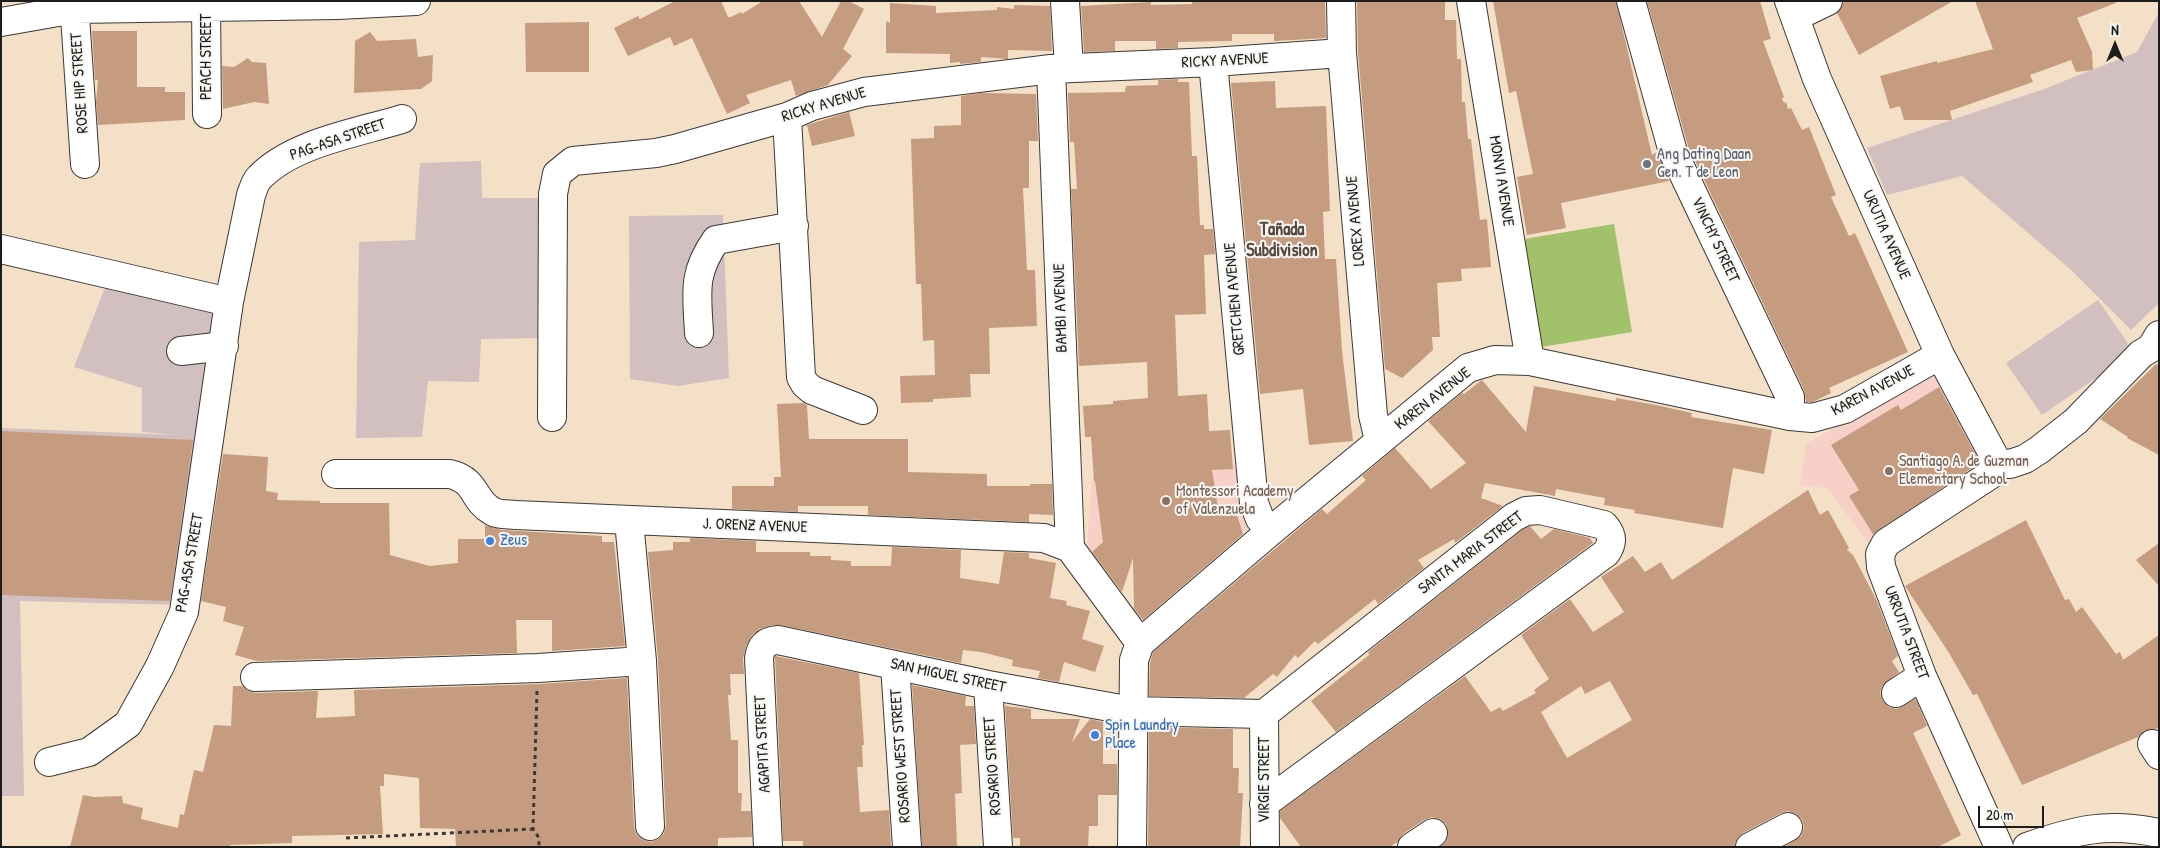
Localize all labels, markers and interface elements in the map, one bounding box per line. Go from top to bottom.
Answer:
street label: PEACH STREET [197,14,217,100]
north arrow [2090,20,2140,70]
text: N [2111,20,2119,39]
street label: ROSE HIP STREET [67,32,93,134]
street label: RICKY AVENUE [1181,49,1269,73]
street label: RICKY AVENUE [780,83,868,127]
street label: PAG-ASA STREET [288,115,388,165]
street label: MONVI AVENUE [1484,134,1518,228]
place label: Ang Dating Daan Gen. T de Leon [1657,145,1751,183]
marker: Ang Dating Daan Gen. T de Leon [1641,158,1653,170]
street label: LOREX AVENUE [1342,175,1370,267]
street label: URUTIA AVENUE [1858,187,1914,283]
street label: VINCHY STREET [1687,194,1743,286]
district label: Tañada Subdivision [1246,219,1318,262]
street label: GRETCHEN AVENUE [1221,242,1249,356]
street label: BAMBI AVENUE [1050,263,1072,353]
street label: KAREN AVENUE [1828,361,1918,421]
street label: KAREN AVENUE [1391,363,1475,435]
place label: Santiago A. de Guzman Elementary School [1899,452,2029,490]
marker: Santiago A. de Guzman Elementary School [1883,465,1895,477]
place label: Montessori Academy of Valenzuela [1176,482,1294,520]
marker: Montessori Academy of Valenzuela [1160,495,1172,507]
street label: SANTA MARIA STREET [1415,507,1527,599]
street label: PAG-ASA STREET [172,512,208,614]
street label: J. ORENZ AVENUE [702,515,808,537]
place label: Zeus [500,531,527,551]
marker: Zeus [484,535,496,547]
street label: URRUTIA STREET [1879,584,1933,682]
street label: SAN MIGUEL STREET [889,654,1007,698]
street label: ROSARIO WEST STREET [887,688,915,824]
street label: AGAPITA STREET [751,695,775,793]
street label: ROSARIO STREET [980,716,1006,816]
place label: Spin Laundry Place [1105,716,1179,754]
marker: Spin Laundry Place [1089,729,1101,741]
street label: VIRGIE STREET [1255,737,1275,823]
scale bar [1980,796,2046,828]
text: 20 m [1986,804,2013,825]

